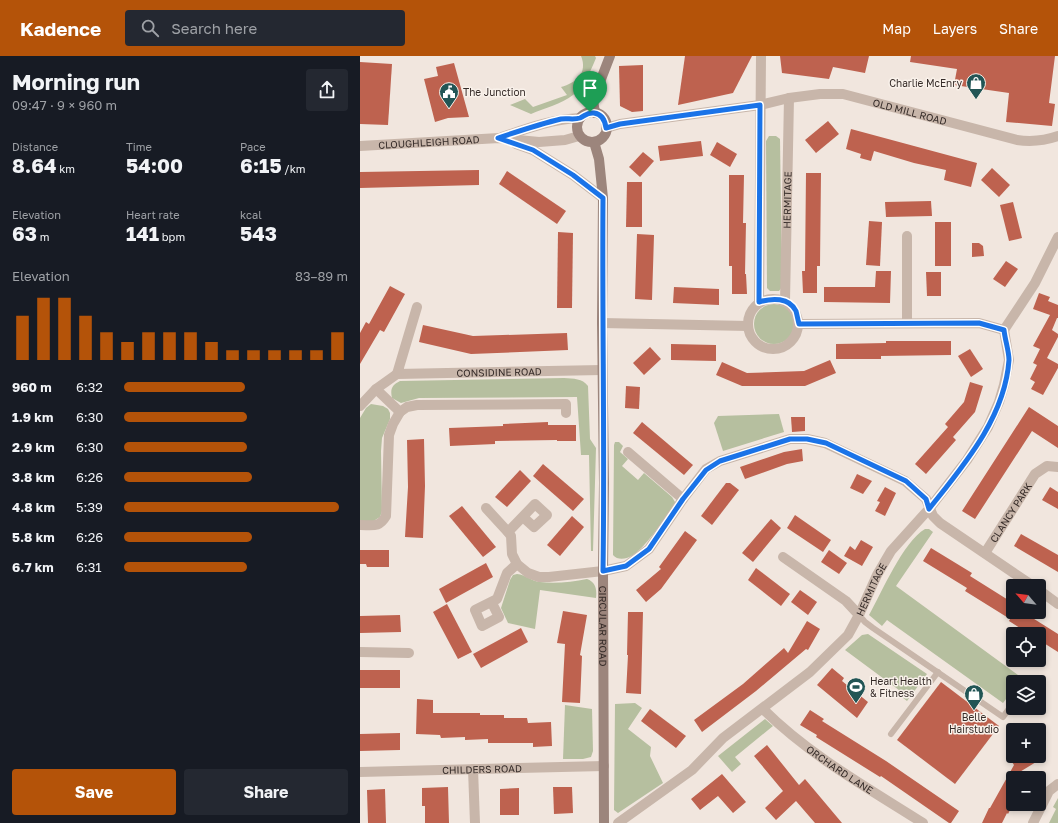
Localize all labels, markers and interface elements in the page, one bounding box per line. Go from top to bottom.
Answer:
search box [125,10,405,46]
text: Kadence [20,17,101,40]
icon: search [139,17,161,39]
text: Search here [171,19,257,37]
text: Map [882,20,911,37]
text: Layers [933,20,977,37]
text: Share [999,20,1038,37]
text: Morning run [12,68,140,95]
button: share [306,69,348,111]
pin [573,71,607,112]
shop icon: Charlie McEnry [965,72,987,100]
icon: arrive [579,77,601,99]
place label: Charlie McEnry [889,77,962,89]
public building icon: The Junction [438,81,460,109]
place label: The Junction [463,86,526,98]
street label: OLD MILL ROAD [872,96,948,127]
text: 09:47 · 9 × 960 m [12,97,117,113]
street label: CLOUGHLEIGH ROAD [378,133,480,151]
text: Distance [12,140,58,153]
text: Time [126,140,152,153]
text: Pace [240,140,266,153]
text: 8.64 [12,153,56,177]
text: 54:00 [126,153,183,177]
text: 6:15 [240,153,282,177]
text: km [56,162,75,175]
text: /km [282,162,306,175]
street label: HERMITAGE [780,171,794,229]
text: Elevation [12,208,61,221]
text: Heart rate [126,208,180,221]
text: kcal [240,208,262,221]
text: 63 [12,221,37,245]
text: 141 [126,221,159,245]
text: 543 [240,221,277,245]
text: m [37,230,49,243]
text: bpm [159,230,185,243]
text: Elevation [12,268,70,284]
text: 83–89 m [295,268,348,284]
street label: CONSIDINE ROAD [456,365,542,379]
text: 960 m [12,379,52,395]
text: 6:32 [76,379,103,395]
text: 1.9 km [12,409,53,425]
text: 6:30 [76,409,103,425]
text: 2.9 km [12,439,55,455]
text: 6:30 [76,439,103,455]
text: 3.8 km [12,469,55,485]
text: 6:26 [76,469,103,485]
street label: CLANCY PARK [987,480,1034,545]
text: 4.8 km [12,499,55,515]
text: 5:39 [76,499,103,515]
text: 5.8 km [12,529,55,545]
text: 6:26 [76,529,103,545]
text: 6.7 km [12,559,54,575]
text: 6:31 [76,559,102,575]
street label: HERMITAGE [853,561,889,618]
north arrow [1006,579,1046,619]
map controls [1006,579,1046,811]
street label: CIRCULAR ROAD [597,586,609,666]
button: locate [1006,627,1046,667]
place label: Heart Health & Fitness [870,675,932,699]
button: layers [1006,675,1046,715]
sports icon: Heart Health & Fitness [845,676,867,704]
shop icon: Belle Hairstudio [963,683,985,711]
place label: Belle Hairstudio [949,711,999,735]
button: + [1006,723,1046,763]
street label: ORCHARD LANE [804,743,875,796]
street label: CHILDERS ROAD [442,762,522,776]
button: Save [12,769,176,815]
button: Share [184,769,348,815]
button: − [1006,771,1046,811]

